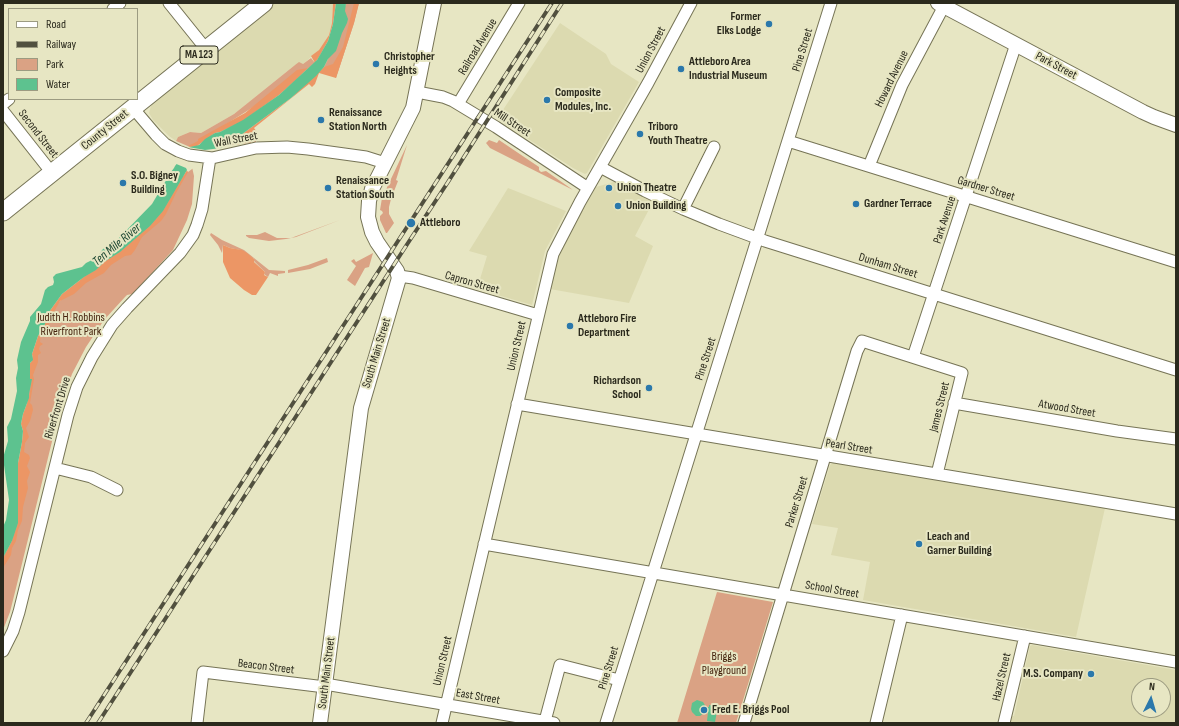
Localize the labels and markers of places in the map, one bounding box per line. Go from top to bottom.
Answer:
place label: Former Elks Lodge [717,10,761,38]
marker: Former Elks Lodge [764,19,774,29]
place label: Christopher Heights [384,50,435,78]
place label: Attleboro Area Industrial Museum [689,55,767,83]
marker: Christopher Heights [371,59,381,69]
marker: Attleboro Area Industrial Museum [676,64,686,74]
place label: Composite Modules, Inc. [555,86,611,114]
marker: Composite Modules, Inc. [542,95,552,105]
place label: Renaissance Station North [329,106,387,134]
marker: Renaissance Station North [316,115,326,125]
place label: Triboro Youth Theatre [648,120,708,148]
marker: Triboro Youth Theatre [635,129,645,139]
place label: S.O. Bigney Building [131,169,178,197]
place label: Renaissance Station South [336,174,394,202]
marker: S.O. Bigney Building [118,178,128,188]
place label: Union Theatre [617,181,677,195]
marker: Renaissance Station South [323,183,333,193]
marker: Union Theatre [604,183,614,193]
place label: Gardner Terrace [864,197,932,211]
place label: Union Building [626,199,686,213]
marker: Gardner Terrace [851,199,861,209]
marker: Union Building [613,201,623,211]
place label: Attleboro [420,216,460,230]
marker: Attleboro [405,217,417,229]
place label: Attleboro Fire Department [578,312,636,340]
marker: Attleboro Fire Department [565,321,575,331]
place label: Richardson School [593,374,641,402]
marker: Richardson School [644,383,654,393]
place label: Leach and Garner Building [927,530,992,558]
marker: Leach and Garner Building [914,539,924,549]
place label: M.S. Company [1023,667,1083,681]
marker: M.S. Company [1086,669,1096,679]
place label: Fred E. Briggs Pool [712,703,789,717]
marker: Fred E. Briggs Pool [699,705,709,715]

